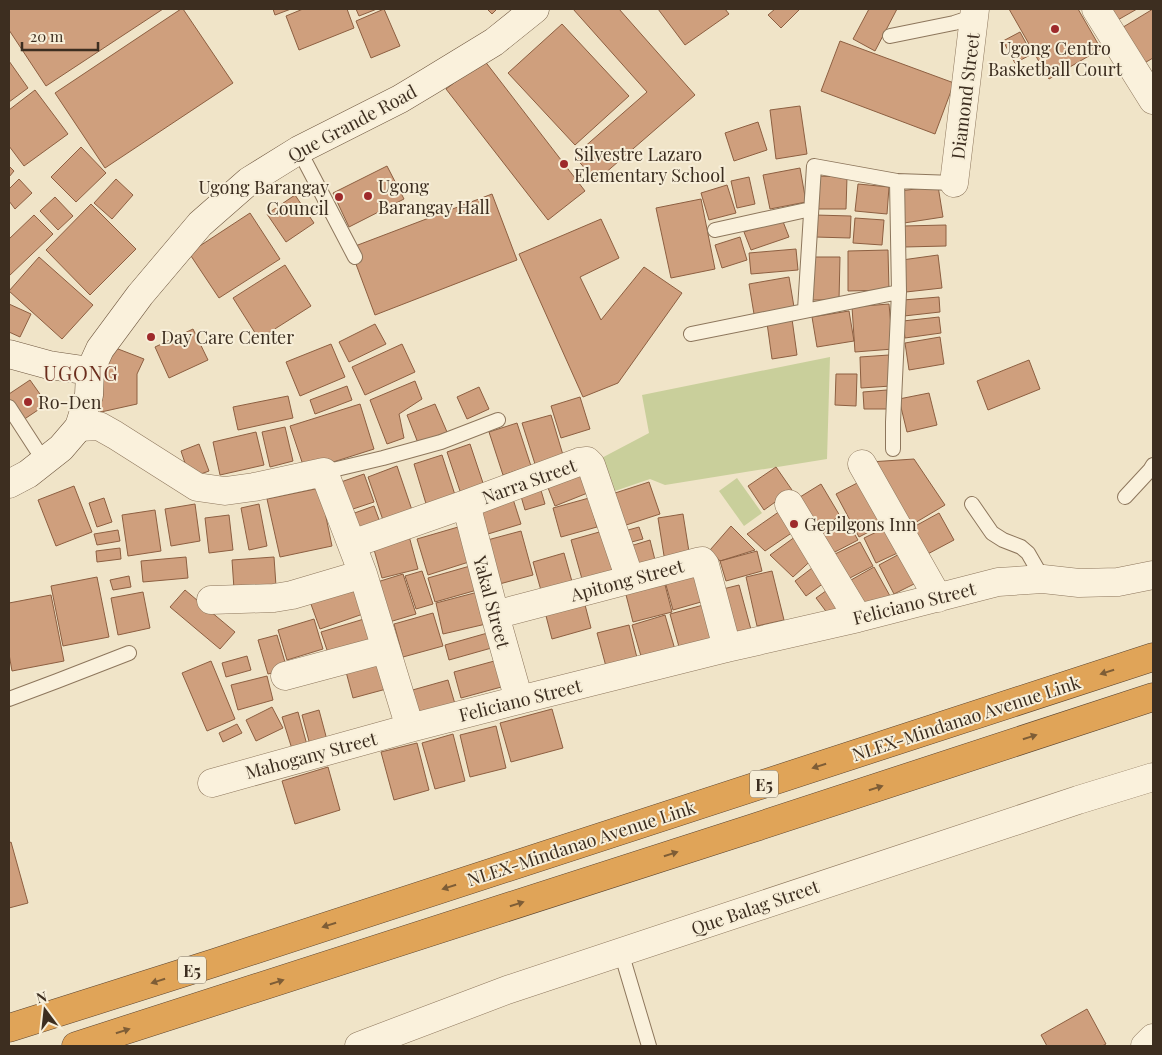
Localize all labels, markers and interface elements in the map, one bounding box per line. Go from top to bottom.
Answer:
scale bar [22,20,99,52]
marker: Ugong Centro Basketball Court [1049,23,1061,35]
text: 20 m [30,26,64,46]
street label: Diamond Street [945,31,985,161]
place label: Ugong Centro Basketball Court [988,36,1123,81]
street label: Que Grande Road [283,79,421,167]
place label: Silvestre Lazaro Elementary School [574,142,725,187]
marker: Silvestre Lazaro Elementary School [558,158,570,170]
place label: Ugong Barangay Hall [378,174,490,219]
place label: Ugong Barangay Council [198,175,329,220]
marker: Ugong Barangay Hall [362,190,374,202]
marker: Ugong Barangay Council [333,191,345,203]
place label: Day Care Center [161,325,294,349]
marker: Day Care Center [145,331,157,343]
district label: UGONG [43,359,119,386]
place label: Ro-Den [38,390,102,414]
marker: Ro-Den [22,396,34,408]
street label: Narra Street [478,453,580,509]
place label: Gepilgons Inn [804,512,917,536]
marker: Gepilgons Inn [788,518,800,530]
street label: Yakal Street [468,552,516,652]
street label: Apitong Street [567,553,687,607]
street label: Feliciano Street [850,576,979,630]
one-way arrow [1099,668,1114,676]
street label: NLEX-Mindanao Avenue Link [849,670,1083,766]
street label: Feliciano Street [456,673,585,727]
street label: Mahogany Street [243,726,380,784]
one-way arrow [1023,733,1038,740]
one-way arrow [812,762,827,770]
road number: E5 [750,771,778,798]
one-way arrow [869,783,884,791]
street label: NLEX-Mindanao Avenue Link [464,795,698,891]
one-way arrow [664,850,679,858]
street label: Que Balag Street [688,874,823,940]
one-way arrow [441,883,456,891]
one-way arrow [509,900,524,907]
one-way arrow [321,922,336,930]
road number: E5 [178,956,206,984]
one-way arrow [150,977,165,985]
one-way arrow [270,977,285,985]
north arrow [20,985,70,1035]
text: N [34,986,49,1007]
one-way arrow [115,1027,130,1035]

